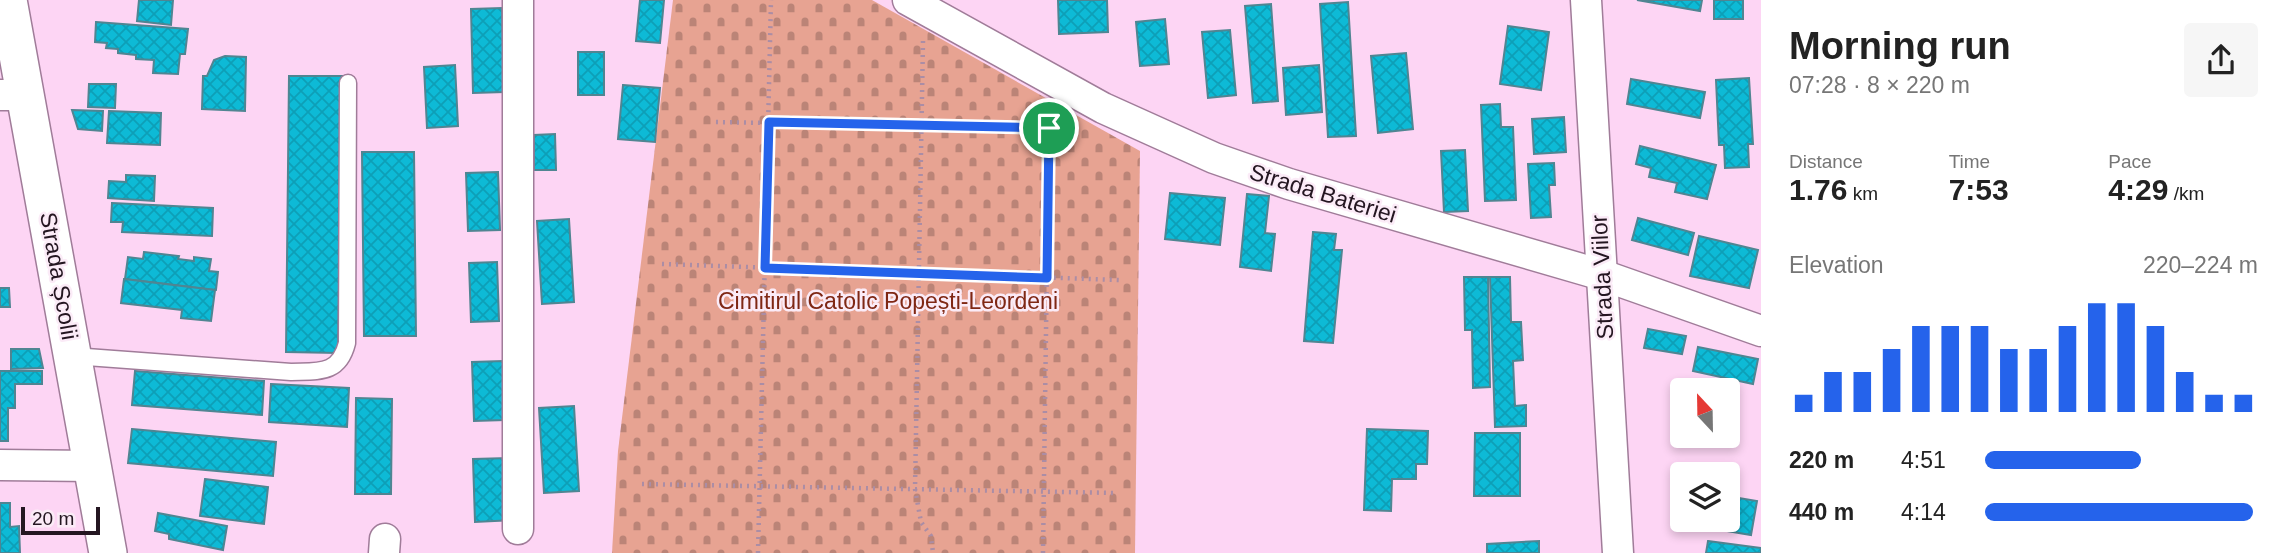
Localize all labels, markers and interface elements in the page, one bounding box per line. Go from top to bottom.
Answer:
button: share [2184,23,2258,97]
text: Morning run [1789,25,2011,67]
text: 07:28 · 8 × 220 m [1789,72,1970,98]
pin [1019,98,1079,158]
icon: arrive [1030,109,1068,147]
text: Distance [1789,151,1863,172]
text: Time [1949,151,1990,172]
text: Pace [2108,151,2152,172]
street label: Strada Bateriei [1246,158,1400,228]
text: 1.76 [1789,173,1847,206]
text: 7:53 [1949,173,2009,206]
text: 4:29 [2108,173,2168,206]
text: km [1847,183,1878,204]
text: /km [2168,183,2204,204]
street label: Strada Școlii [35,210,83,342]
street label: Strada Viilor [1586,214,1618,340]
text: Elevation [1789,252,1884,278]
text: 220–224 m [2143,252,2258,278]
park label: Cimitirul Catolic Popești-Leordeni [718,288,1058,314]
north arrow [1670,378,1740,448]
map controls [1670,378,1740,532]
text: 220 m [1789,447,1854,473]
text: 4:51 [1901,447,1946,473]
button: layers [1670,462,1740,532]
text: 440 m [1789,499,1854,525]
text: 4:14 [1901,499,1946,525]
scale bar [21,504,100,536]
text: 20 m [32,508,74,529]

